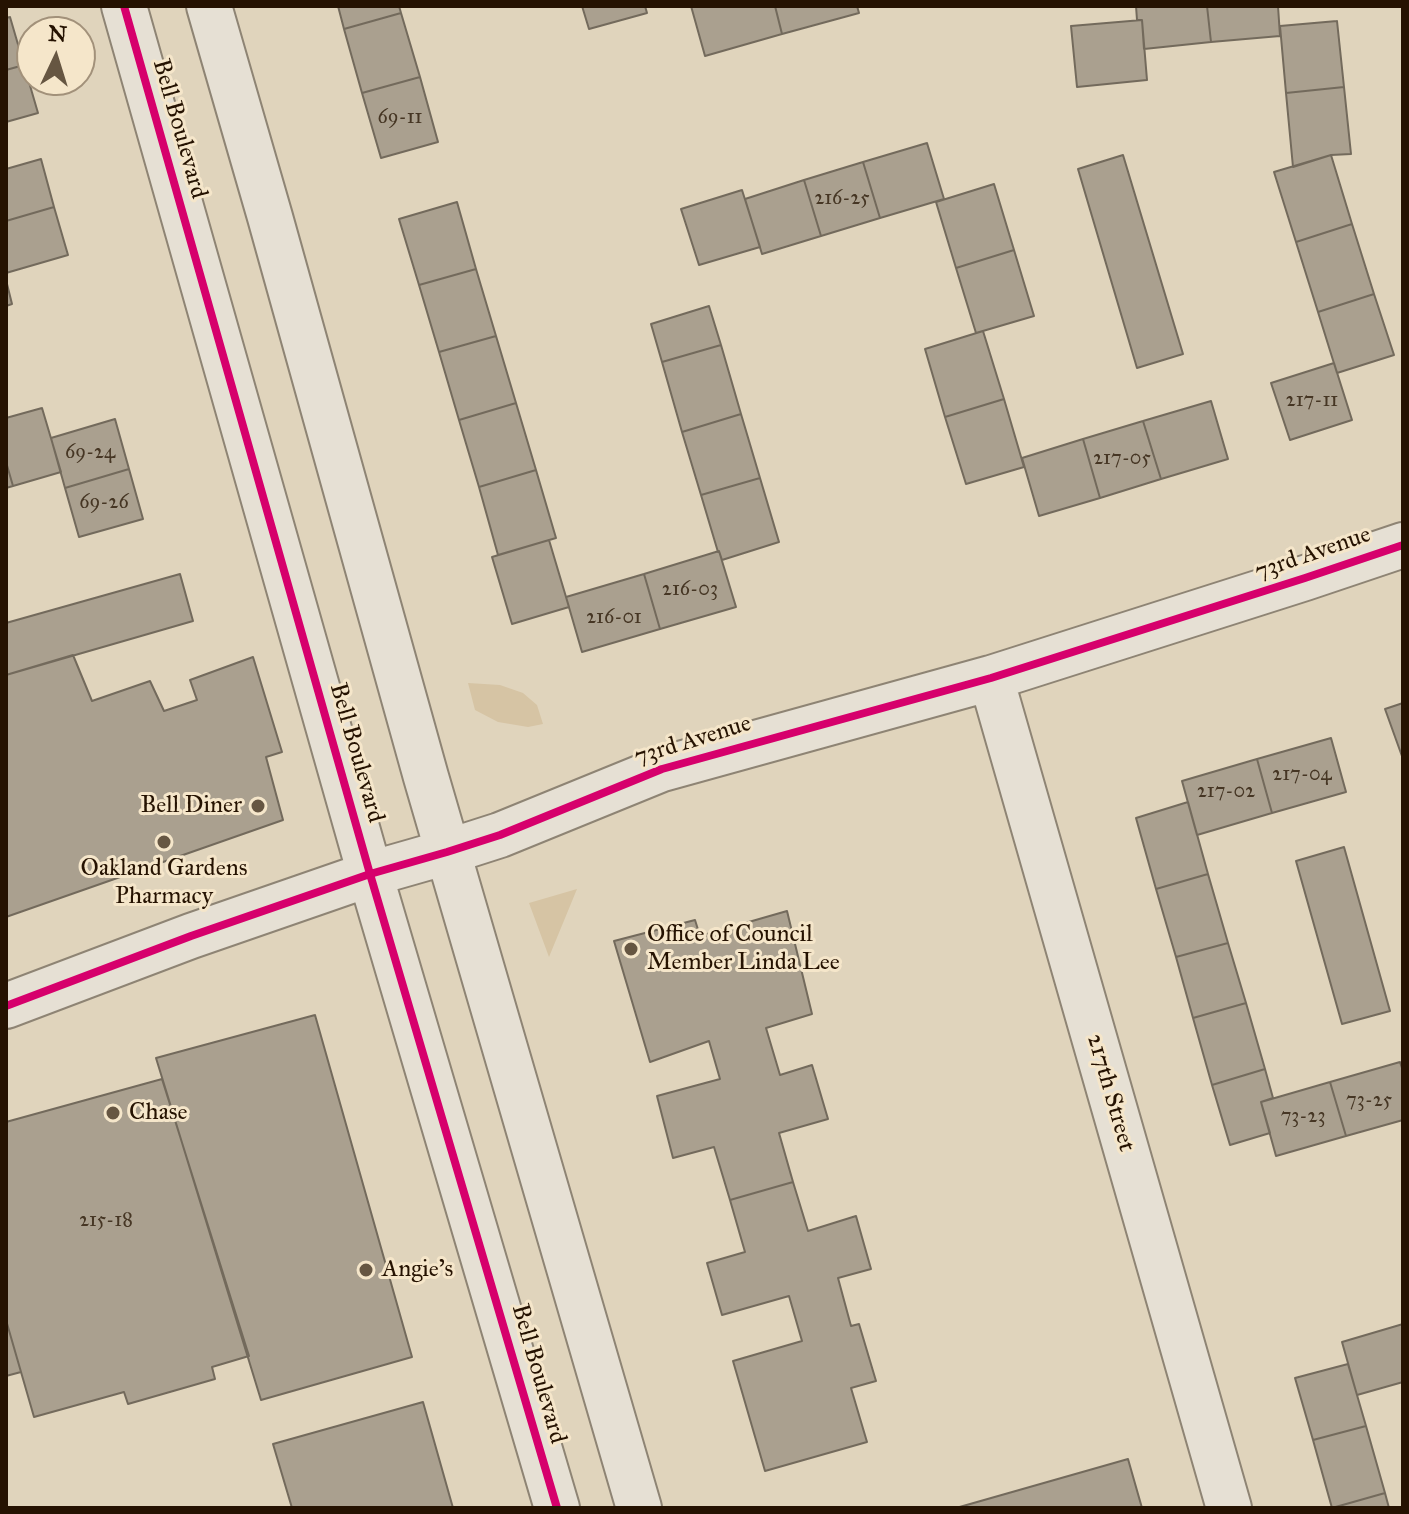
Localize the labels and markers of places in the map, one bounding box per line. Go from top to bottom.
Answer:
place label: Bell Diner [140,792,242,820]
marker: Bell Diner [249,797,267,815]
marker: Oakland Gardens Pharmacy [155,833,173,851]
place label: Oakland Gardens Pharmacy [81,855,247,911]
place label: Office of Council Member Linda Lee [647,921,840,977]
marker: Office of Council Member Linda Lee [622,940,640,958]
place label: Chase [129,1099,188,1127]
marker: Chase [104,1104,122,1122]
place label: Angie's [382,1256,453,1284]
marker: Angie's [357,1261,375,1279]

